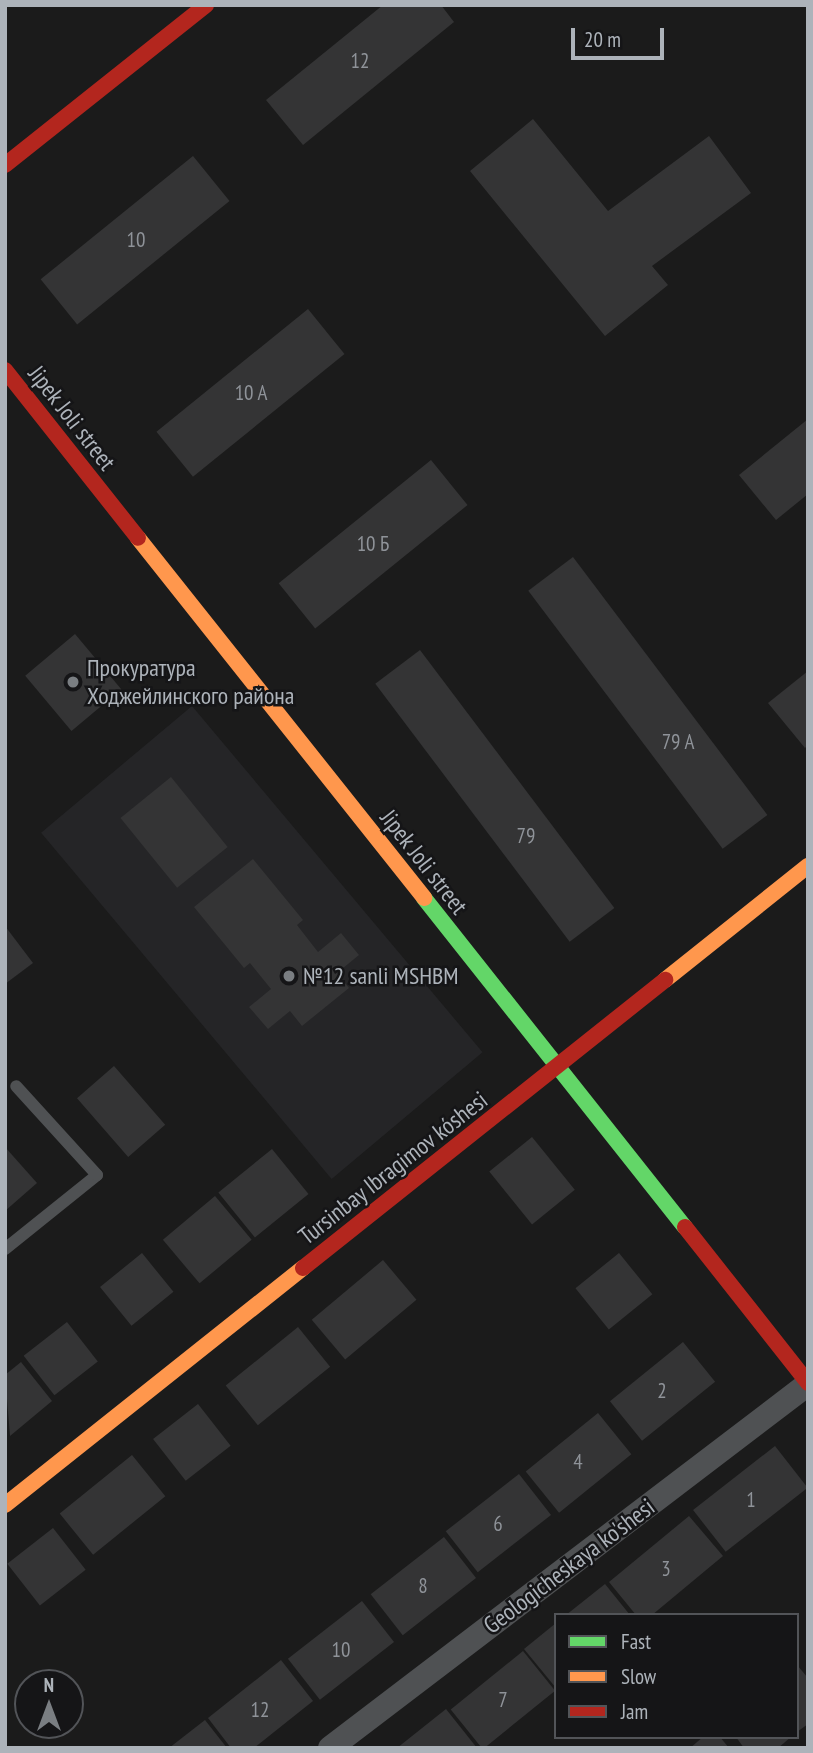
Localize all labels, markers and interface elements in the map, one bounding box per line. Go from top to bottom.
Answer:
scale bar [575,14,668,58]
text: 20 m [584,26,621,53]
house number: 12 [351,48,369,74]
house number: 10 [127,227,145,253]
street label: Jipek Joli street [22,360,122,476]
house number: 10 А [234,380,268,406]
house number: 10 Б [357,531,389,557]
place label: Прокуратура Ходжейлинского района [87,654,294,710]
marker: Прокуратура Ходжейлинского района [65,674,81,690]
house number: 79 А [661,729,695,755]
street label: Jipek Joli street [374,804,474,920]
house number: 79 [517,823,535,849]
place label: №12 sanli MSHBM [303,962,459,990]
marker: №12 sanli MSHBM [281,968,297,984]
street label: Tursinbay Ibragimov kóshesi [292,1085,494,1251]
house number: 2 [657,1378,667,1404]
house number: 4 [573,1449,583,1475]
house number: 1 [746,1487,756,1513]
street label: Geologicheskaya ko'shesi [478,1492,660,1640]
house number: 6 [493,1511,503,1537]
house number: 3 [661,1556,671,1582]
house number: 8 [418,1573,428,1599]
legend [554,1613,799,1739]
text: Fast [621,1628,651,1655]
house number: 10 [332,1637,350,1663]
text: Slow [621,1663,656,1690]
north arrow [14,1669,84,1739]
text: N [44,1673,54,1697]
house number: 7 [498,1687,508,1713]
house number: 12 [251,1697,269,1723]
text: Jam [621,1698,648,1725]

